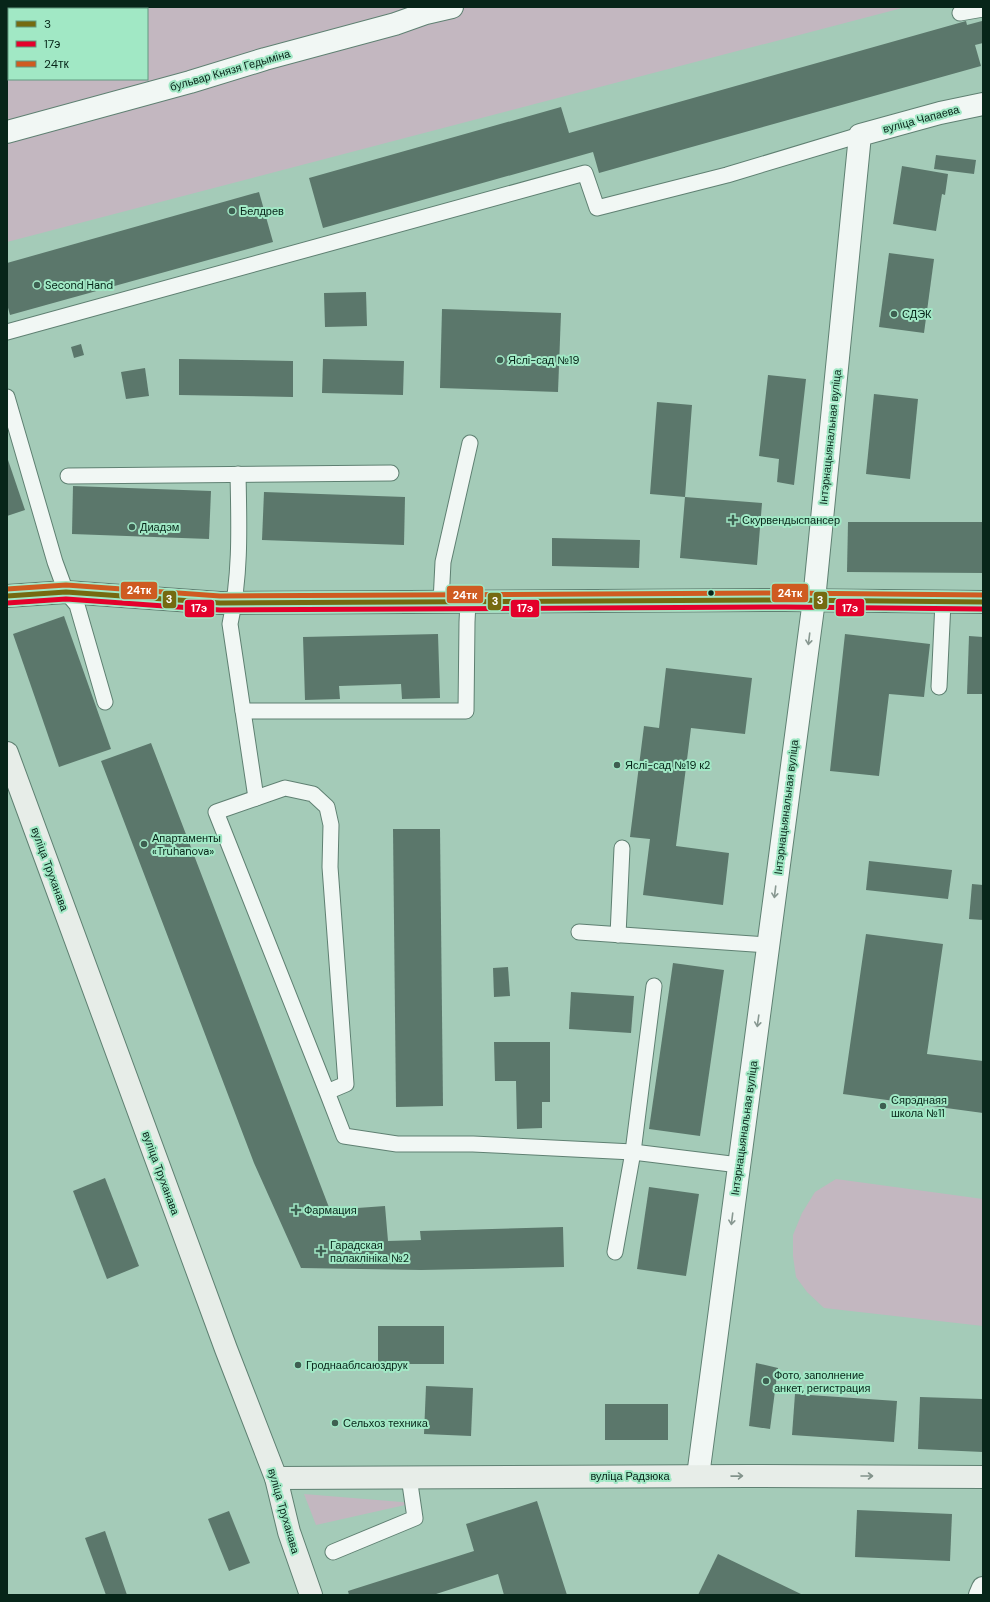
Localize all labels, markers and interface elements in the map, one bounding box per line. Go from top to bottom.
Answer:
legend [8,8,148,80]
text: 3 [44,16,51,32]
text: 17э [44,36,60,52]
street label: бульвар Князя Гедыміна [168,46,293,94]
text: 24тк [44,56,69,72]
street label: вуліца Чапаева [881,102,962,136]
place label: Белдрев [240,204,284,218]
marker: Белдрев [227,206,237,216]
place label: Second Hand [45,278,113,292]
marker: Second Hand [32,280,42,290]
place label: СДЭК [902,307,932,321]
marker: СДЭК [889,309,899,319]
place label: Яслі-сад №19 [508,353,579,367]
marker: Яслі-сад №19 [495,355,505,365]
street label: Інтэрнацыянальная вуліца [816,368,844,505]
place label: Скурвендыспансер [742,513,840,527]
marker: Скурвендыспансер [727,514,739,526]
place label: Диадэм [140,520,179,534]
marker: Диадэм [127,522,137,532]
line badge: 24тк [120,581,158,600]
text: 24тк [127,583,152,597]
line badge: 24тк [771,583,809,603]
line badge: 24тк [446,585,484,604]
text: 24тк [778,586,803,600]
text: 24тк [453,588,478,602]
unlabelled marker [706,588,716,598]
line badge: 3 [162,590,177,609]
line badge: 3 [813,591,828,610]
text: 3 [166,592,172,606]
line badge: 3 [487,592,502,611]
text: 3 [817,593,823,607]
text: 3 [492,594,498,608]
line badge: 17э [835,598,865,617]
line badge: 17э [184,599,215,618]
line badge: 17э [510,599,540,618]
text: 17э [191,601,207,615]
text: 17э [517,601,533,615]
text: 17э [842,601,858,615]
one-way arrow [805,632,813,645]
street label: Інтэрнацыянальная вуліца [771,738,801,875]
place label: Яслі-сад №19 к2 [625,758,710,772]
marker: Яслі-сад №19 к2 [612,760,622,770]
street label: вуліца Труханава [28,825,72,914]
place label: Апартаменты «Truhanova» [152,831,221,858]
marker: Апартаменты «Truhanova» [139,839,149,849]
one-way arrow [771,885,779,898]
one-way arrow [754,1014,762,1027]
street label: Інтэрнацыянальная вуліца [728,1059,761,1196]
place label: Сярэднаяя школа №11 [891,1093,947,1120]
marker: Сярэднаяя школа №11 [878,1101,888,1111]
street label: вуліца Труханава [139,1129,183,1218]
place label: Фармация [304,1203,357,1217]
marker: Фармация [291,1205,301,1215]
one-way arrow [728,1213,736,1226]
place label: Гарадская палаклініка №2 [330,1238,409,1265]
marker: Гарадская палаклініка №2 [315,1245,327,1257]
place label: Гроднааблсаюздрук [306,1358,408,1372]
marker: Гроднааблсаюздрук [293,1360,303,1370]
place label: Фото, заполнение анкет, регистрация [774,1368,870,1395]
marker: Фото, заполнение анкет, регистрация [761,1376,771,1386]
place label: Сельхоз техника [343,1416,429,1430]
marker: Сельхоз техника [330,1418,340,1428]
street label: вуліца Труханава [265,1467,303,1556]
street label: вуліца Радзюка [590,1469,670,1483]
one-way arrow [730,1472,743,1480]
one-way arrow [860,1472,873,1480]

